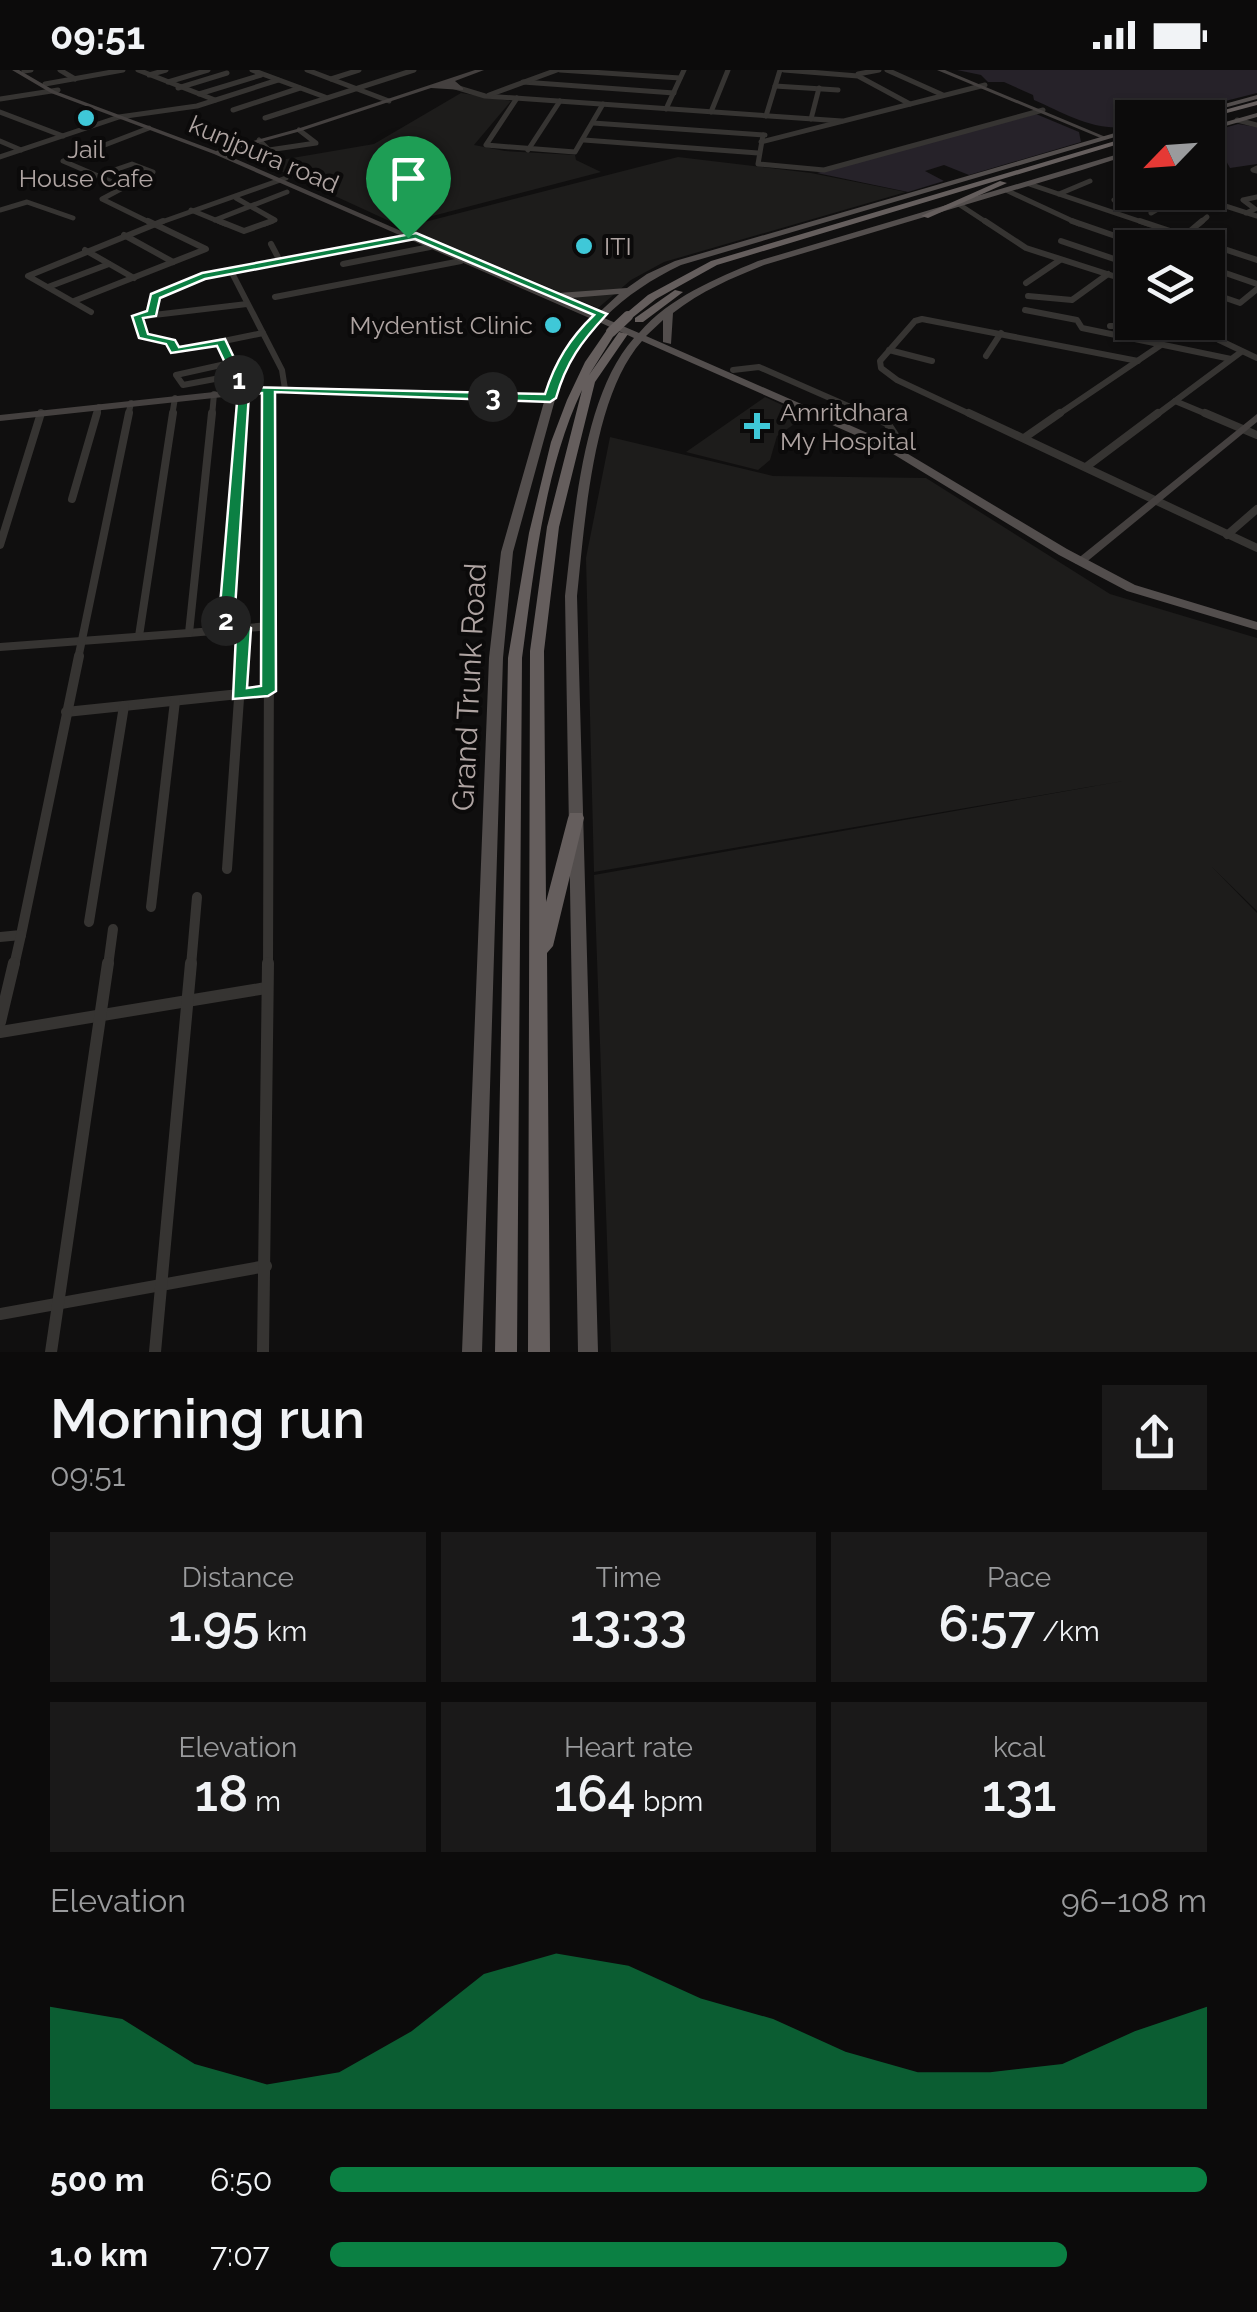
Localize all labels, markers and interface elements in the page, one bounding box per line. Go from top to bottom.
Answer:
text: 09:51 [50,13,145,58]
north arrow [1115,100,1225,210]
map controls [1115,100,1225,340]
marker: Jail House Cafe [75,107,97,129]
street label: kunjpura road [185,109,343,199]
place label: Jail House Cafe [19,134,153,193]
pin [366,136,451,239]
icon: arrive [381,151,436,206]
button: layers [1115,230,1225,340]
place label: ITI [604,231,632,261]
marker: ITI [573,235,595,257]
place label: Mydentist Clinic [349,310,533,340]
marker: Mydentist Clinic [542,314,564,336]
pin: 1 [214,355,264,405]
text: 1 [232,363,246,396]
pin: 3 [468,372,518,422]
text: 3 [485,380,501,413]
place label: Amritdhara My Hospital [780,397,916,456]
marker: Amritdhara My Hospital [744,413,770,439]
street label: Grand Trunk Road [445,562,493,812]
pin: 2 [201,596,251,646]
text: 2 [218,604,234,637]
button: share [1102,1385,1207,1490]
text: Morning run [50,1386,365,1451]
text: 09:51 [50,1456,126,1493]
text: Distance [182,1561,294,1594]
text: Time [596,1561,661,1594]
text: Pace [987,1561,1051,1594]
text: 1.95 [168,1594,260,1653]
text: 13:33 [570,1594,687,1653]
text: 6:57 [939,1594,1035,1653]
text: km [260,1615,307,1648]
text: /km [1035,1615,1100,1648]
text: Elevation [178,1731,297,1764]
text: Heart rate [564,1731,693,1764]
text: kcal [993,1731,1045,1764]
text: 18 [195,1764,248,1823]
text: 164 [554,1764,636,1823]
text: 131 [982,1764,1056,1823]
text: m [248,1785,281,1818]
text: bpm [636,1785,703,1818]
text: Elevation [50,1882,186,1919]
text: 96–108 m [1061,1882,1207,1919]
text: 500 m [50,2161,145,2198]
text: 6:50 [210,2161,272,2198]
text: 1.0 km [50,2236,148,2273]
text: 7:07 [210,2236,270,2273]

